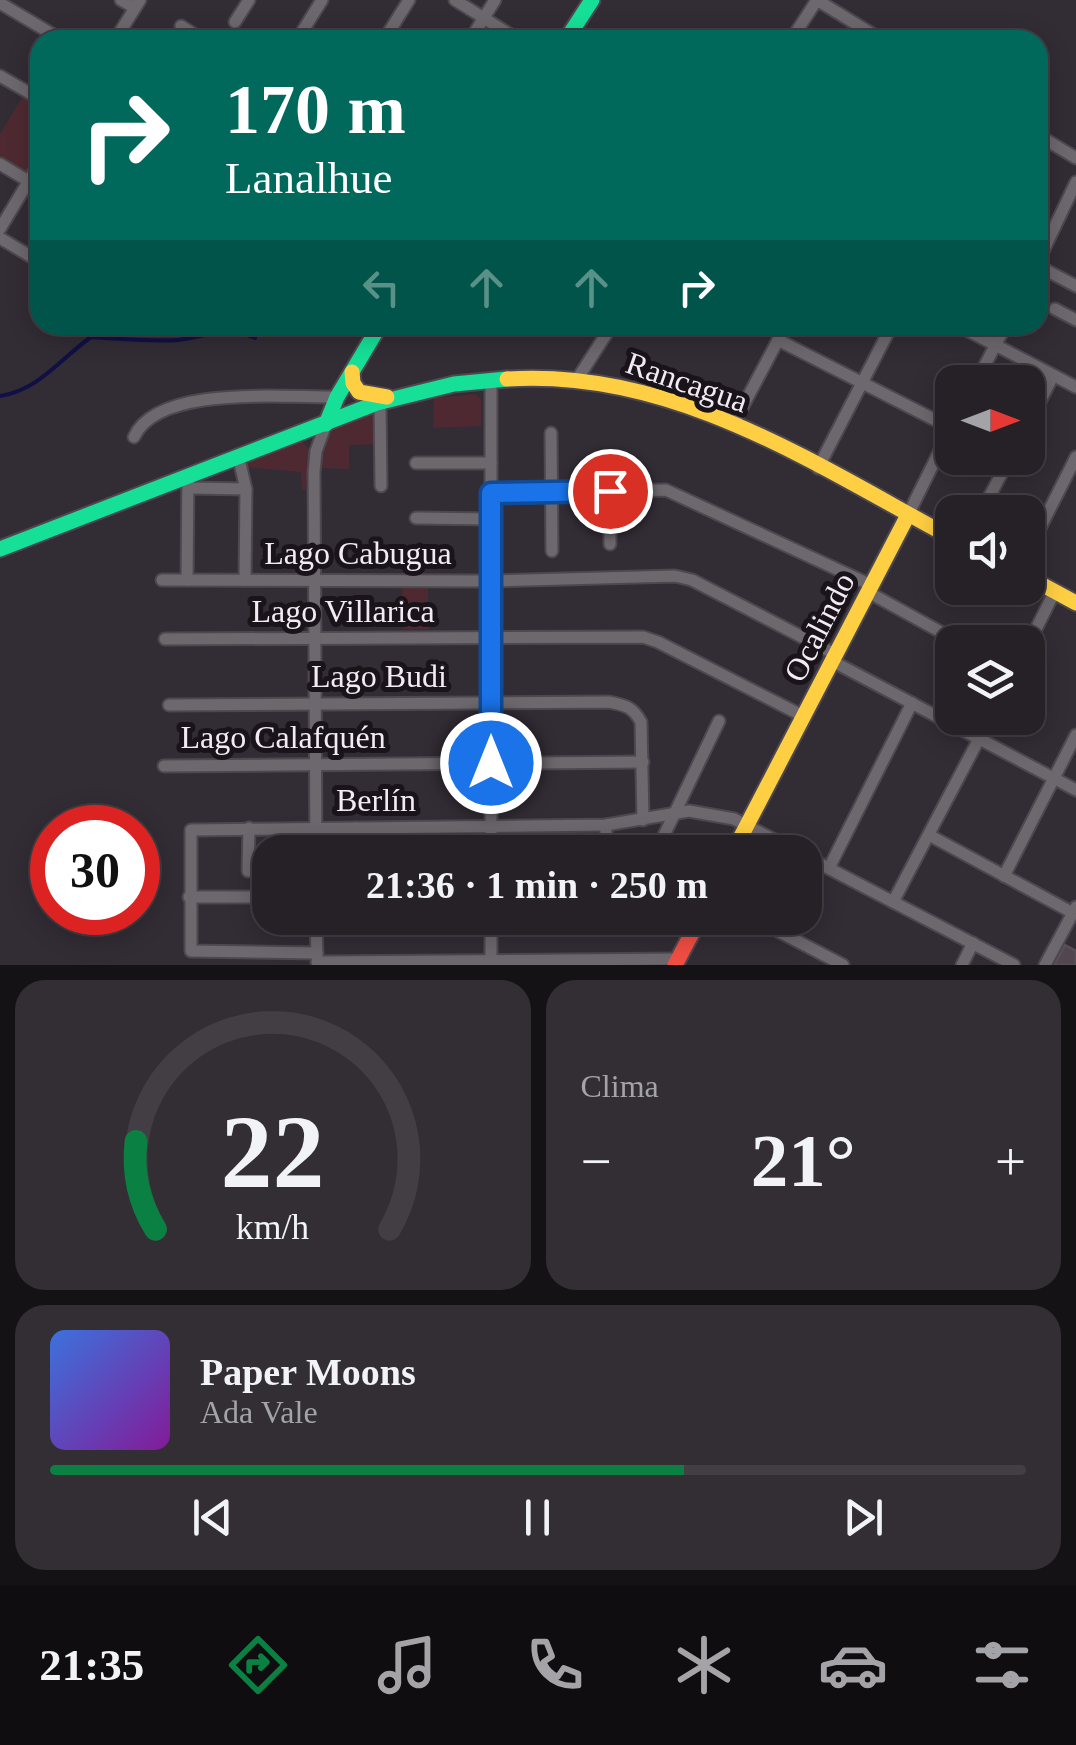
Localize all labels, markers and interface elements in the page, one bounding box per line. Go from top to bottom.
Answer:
icon: right [60,70,190,200]
text: 170 m [225,71,406,148]
text: Lanalhue [225,153,392,203]
icon: left [354,260,409,315]
icon: ahead [459,260,514,315]
icon: ahead [564,260,619,315]
icon: right [669,260,724,315]
street label: Rancagua [621,344,753,420]
north arrow [935,365,1045,475]
map controls [935,365,1045,735]
pin [568,449,653,534]
icon: arrive [583,464,638,519]
button: sound [935,495,1045,605]
street label: Lago Cabugua [264,535,452,571]
street label: Ocalindo [776,567,862,687]
street label: Lago Villarica [251,593,435,629]
button: layers [935,625,1045,735]
street label: Lago Budi [311,658,447,694]
position arrow [439,711,543,815]
street label: Lago Calafquén [180,719,386,755]
street label: Berlín [336,782,416,818]
speed limit sign: 30 [30,805,160,935]
text: 21:36 · 1 min · 250 m [366,864,708,906]
text: Clima [581,1068,659,1104]
text: 22 [221,1094,325,1209]
text: 21° [751,1119,856,1202]
text: − [581,1131,612,1192]
text: + [995,1131,1026,1192]
text: km/h [236,1207,310,1247]
text: Paper Moons [200,1351,416,1393]
text: Ada Vale [200,1394,318,1430]
icon: previous [185,1490,240,1545]
icon: pause [510,1490,565,1545]
icon: next [836,1490,891,1545]
icon: directions [223,1630,293,1700]
icon: music [372,1630,442,1700]
icon: phone [520,1630,590,1700]
icon: climate [669,1630,739,1700]
icon: car [818,1630,888,1700]
icon: filters [967,1630,1037,1700]
text: 21:35 [39,1640,144,1690]

